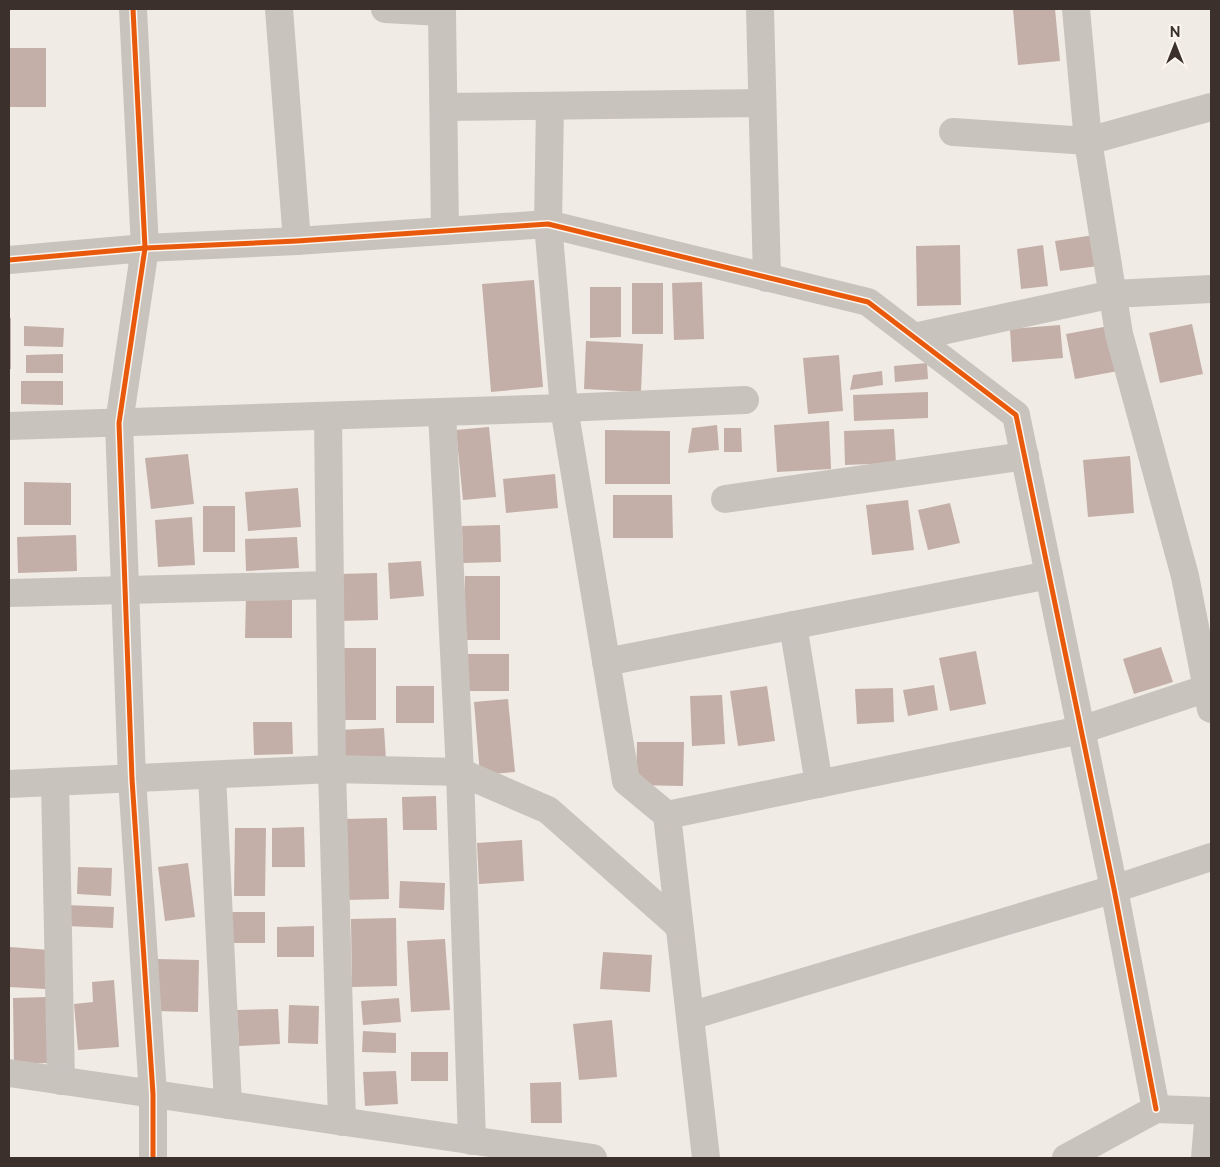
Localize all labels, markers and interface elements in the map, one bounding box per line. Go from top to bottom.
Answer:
north arrow [1150,20,1200,70]
text: N [1170,24,1180,40]

